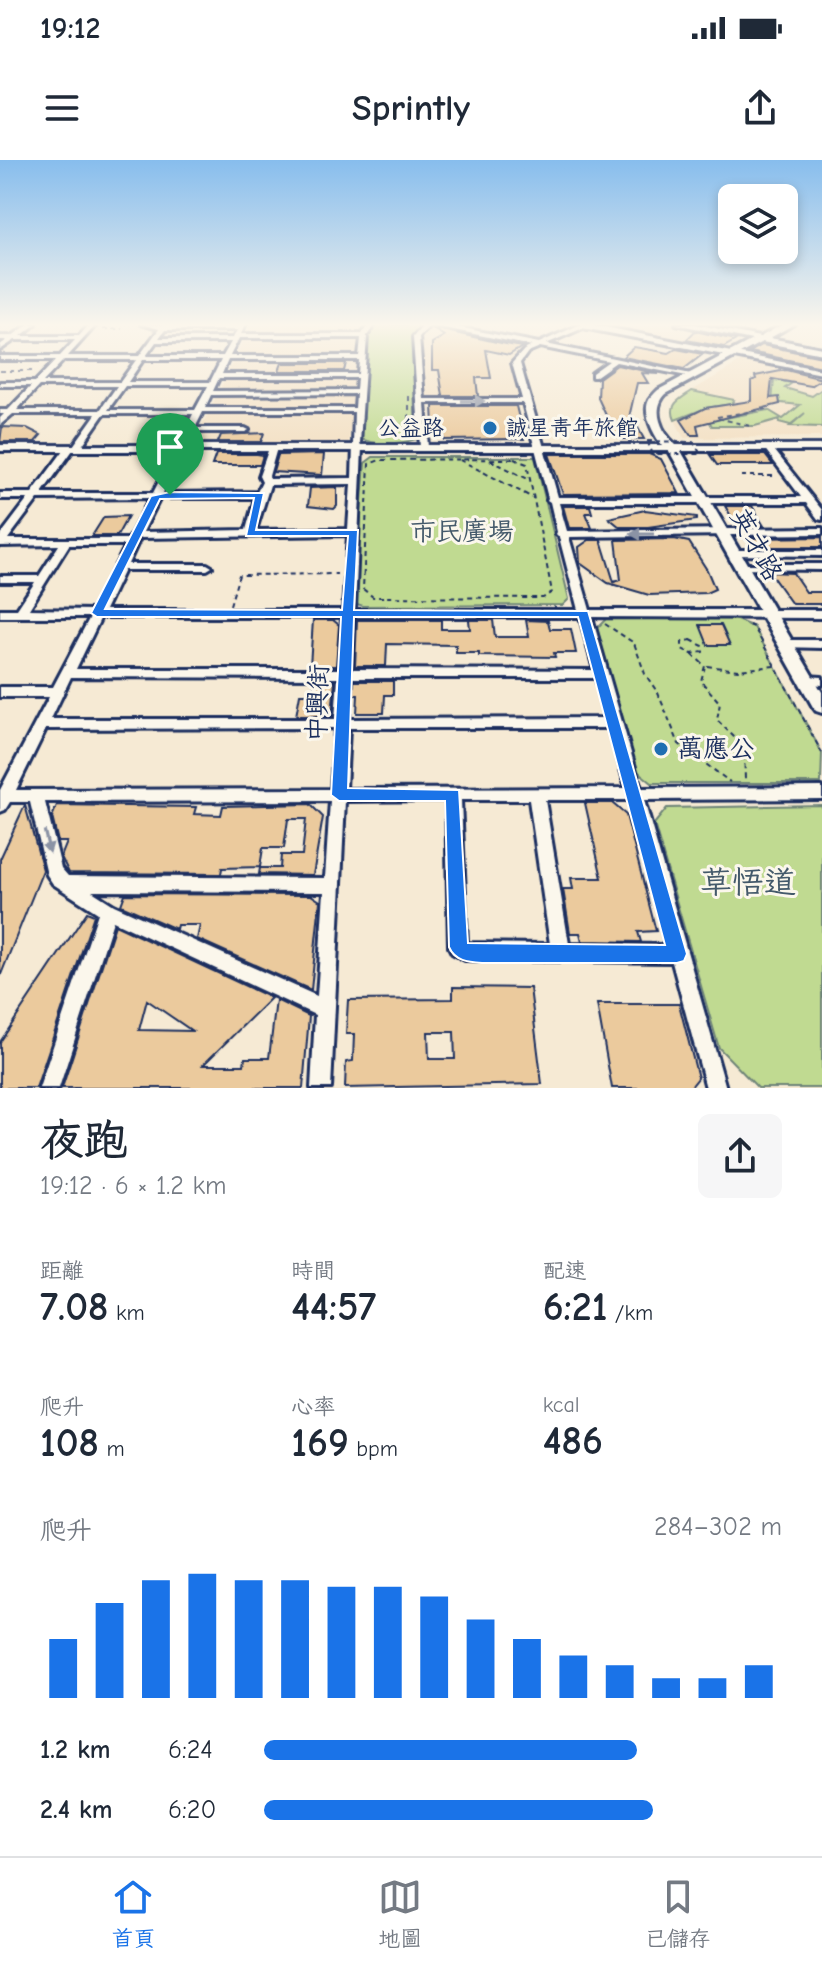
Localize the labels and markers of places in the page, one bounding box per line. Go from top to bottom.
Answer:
pin [136,413,204,495]
place label: 誠星青年旅館 [506,415,638,441]
marker: 誠星青年旅館 [481,419,499,437]
place label: 萬應公 [677,734,755,764]
marker: 萬應公 [652,740,670,758]

